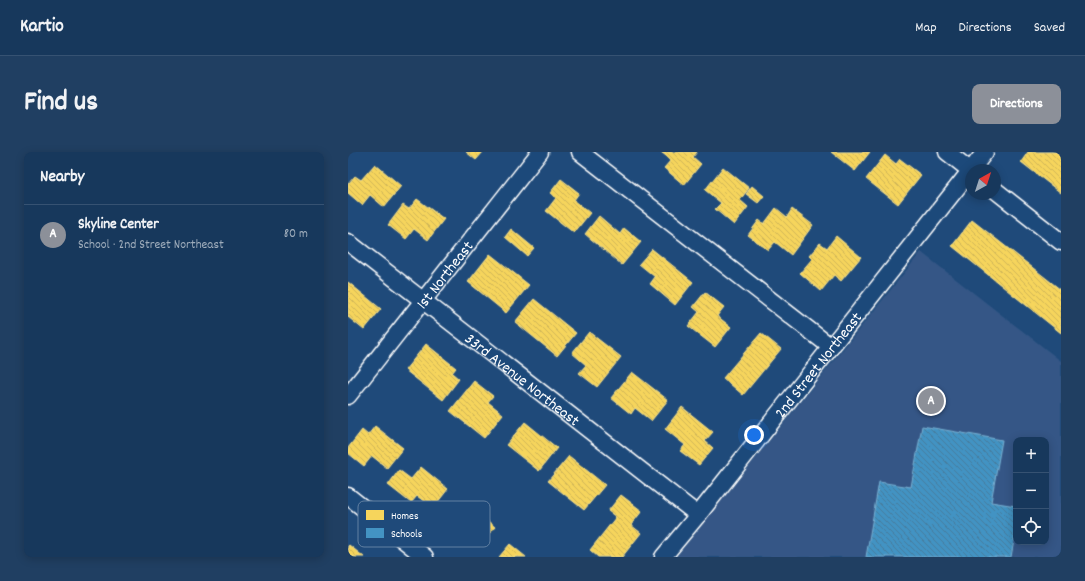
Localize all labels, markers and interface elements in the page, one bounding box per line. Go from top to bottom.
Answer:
text: Kartio [20,14,64,41]
text: Map [915,18,937,38]
text: Directions [959,18,1012,38]
text: Saved [1034,18,1065,38]
text: Find us [24,84,98,124]
button: Directions [972,84,1061,124]
north arrow [965,164,1001,200]
text: Nearby [40,166,84,190]
text: Skyline Center [78,214,159,236]
text: A [49,225,57,244]
text: 80 m [284,225,308,244]
text: School · 2nd Street Northeast [78,236,224,255]
street label: 1st Northeast [412,237,480,315]
street label: 2nd Street Northeast [770,308,869,424]
street label: 33rd Avenue Northeast [459,328,584,433]
pin: A [918,386,944,416]
your location [744,425,764,445]
map controls [1013,437,1049,545]
button: + [1013,437,1049,473]
button: − [1013,473,1049,509]
legend [358,501,490,547]
text: Homes [391,509,419,525]
button: locate [1013,509,1049,545]
text: Schools [391,527,423,543]

